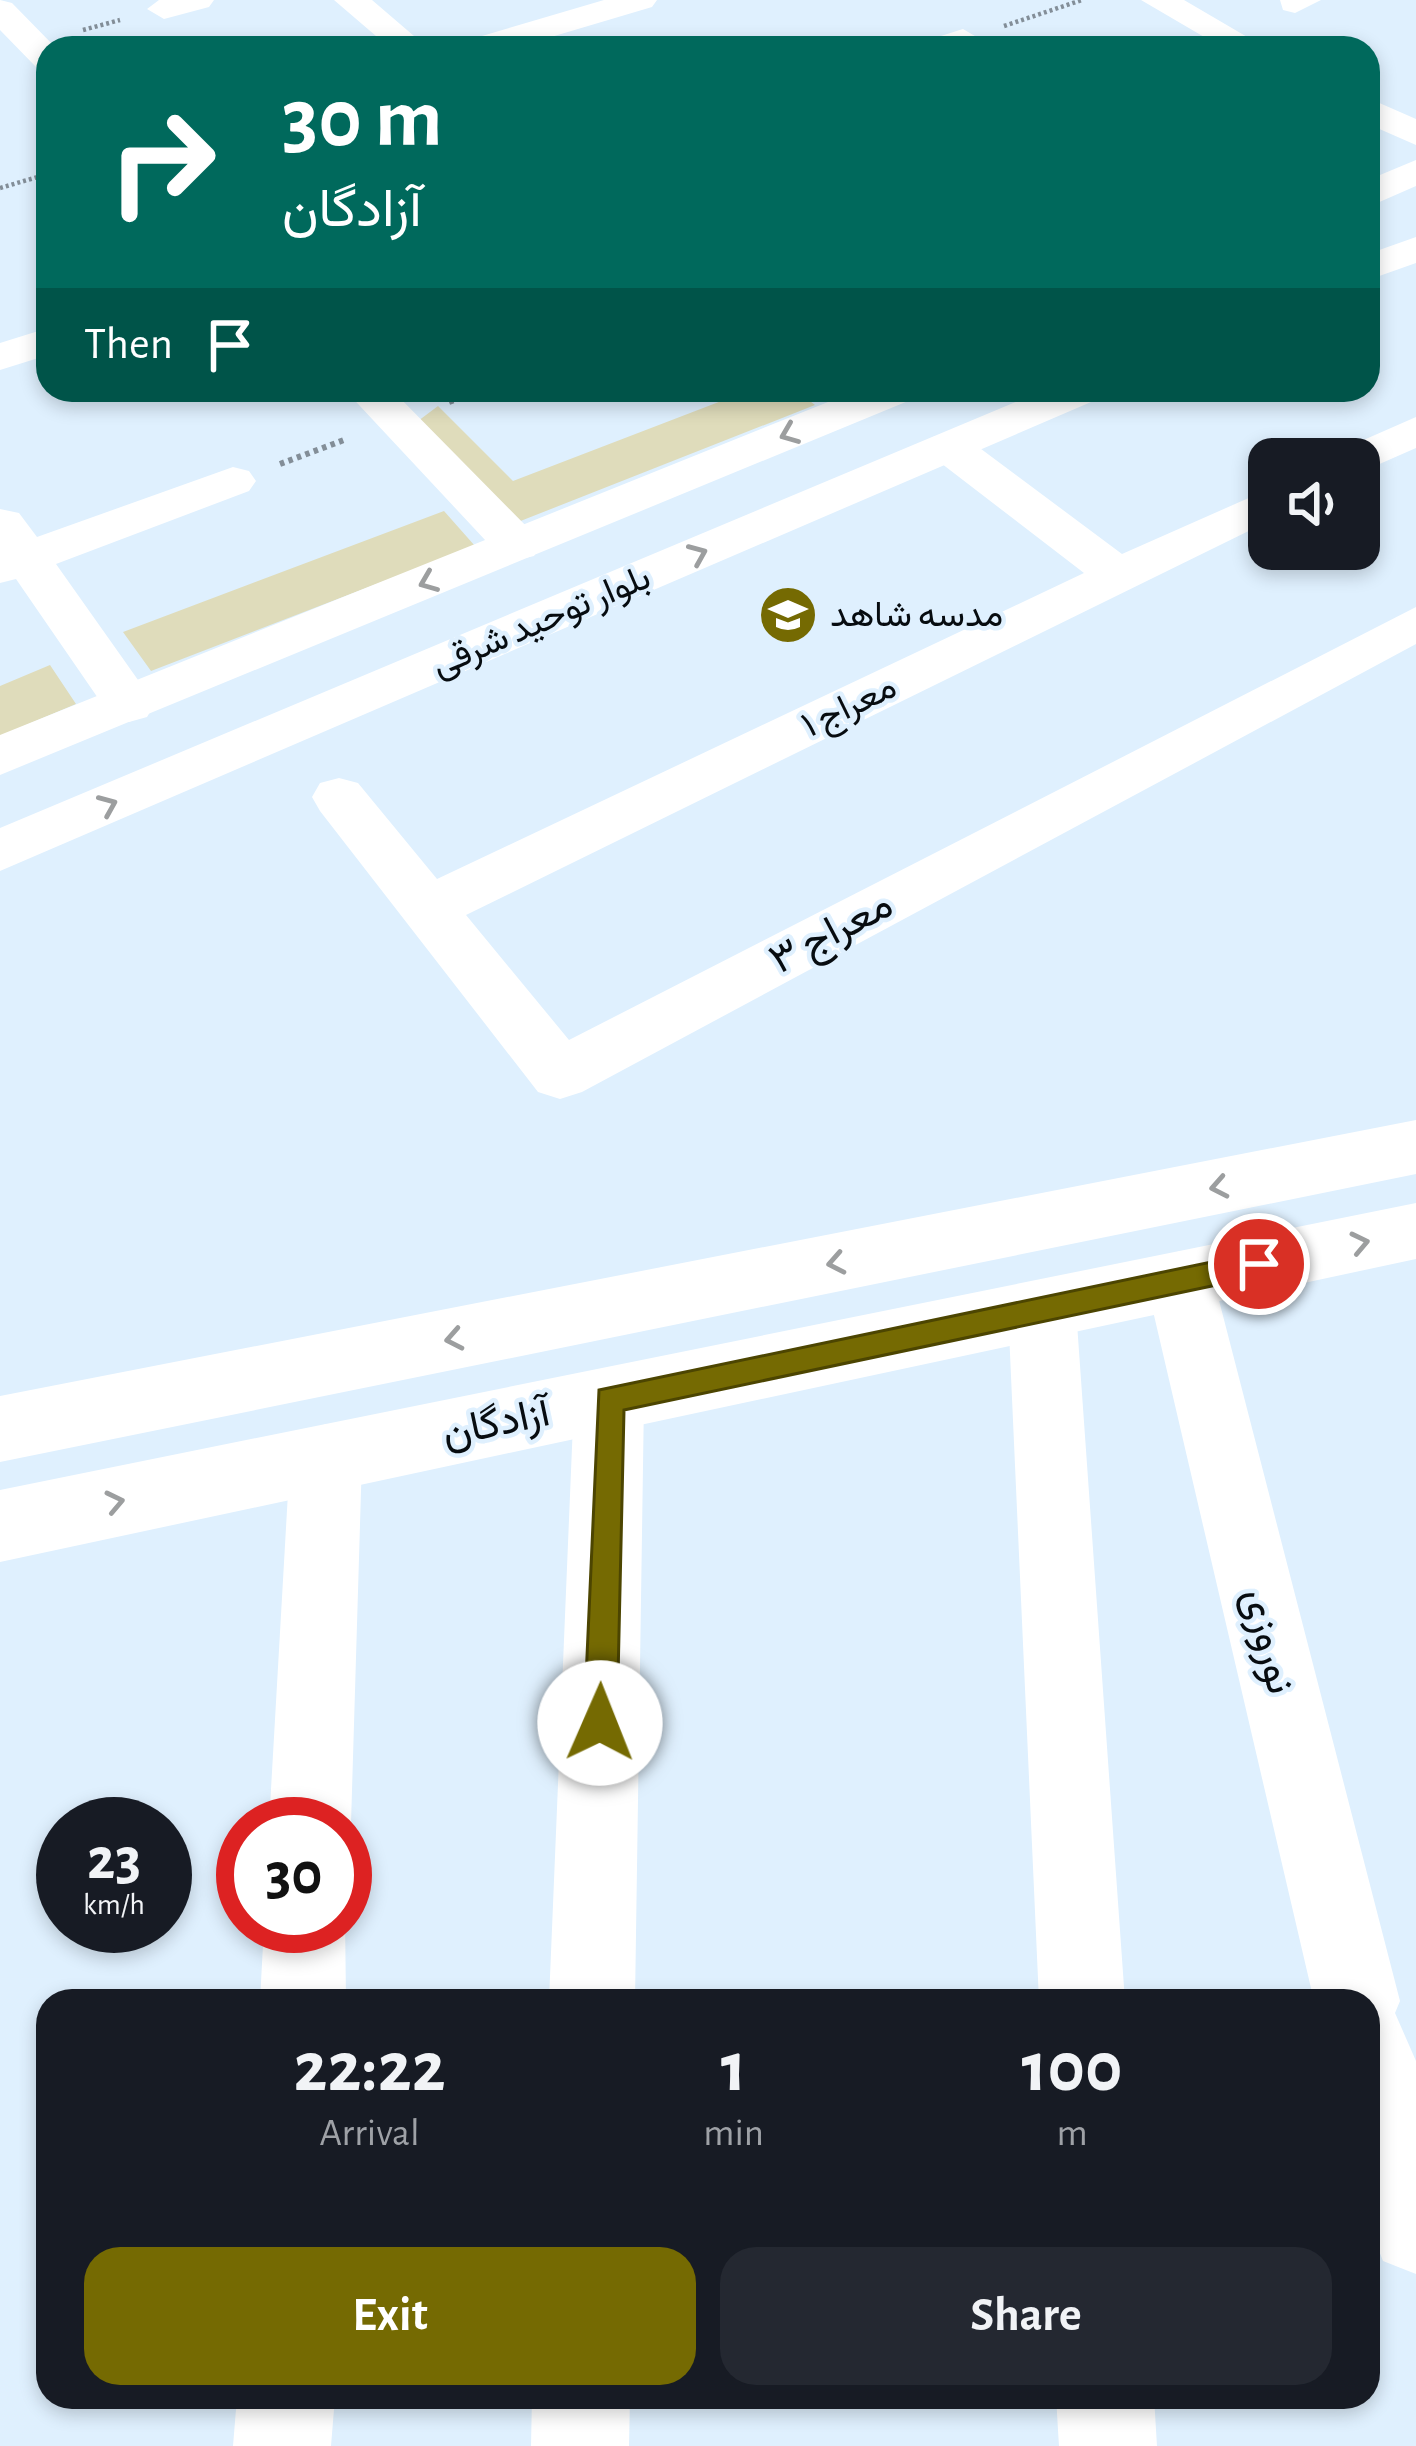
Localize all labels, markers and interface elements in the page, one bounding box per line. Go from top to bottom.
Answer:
text: 30 m [282,78,442,162]
icon: right [84,84,240,240]
text: آزادگان [282,183,422,237]
icon: arrive [197,312,263,378]
text: Then [84,322,173,367]
one-way arrow [780,420,801,444]
map controls [1248,438,1380,570]
button: sound [1248,438,1380,570]
one-way arrow [686,544,708,568]
street label: بلوار توحید شرقی [426,559,657,686]
one-way arrow [419,568,440,592]
school or university icon: مدسه شاهد [757,584,819,646]
place label: مدسه شاهد [830,597,1003,633]
street label: معراج ۱ [796,668,904,749]
one-way arrow [95,796,117,820]
street label: معراج ۳ [763,882,902,987]
one-way arrow [1209,1173,1229,1199]
pin [1208,1213,1310,1315]
icon: arrive [1226,1231,1292,1297]
one-way arrow [1349,1231,1369,1257]
one-way arrow [827,1249,847,1275]
one-way arrow [444,1325,464,1351]
street label: آزادگان [438,1390,558,1459]
one-way arrow [104,1490,124,1516]
street label: نوروزی [1232,1584,1302,1699]
position arrow [537,1660,663,1786]
speed limit sign: 30 [216,1797,372,1953]
text: 23 [87,1830,141,1890]
text: km/h [83,1890,145,1920]
text: 22:22 [294,2032,446,2104]
text: 1 [721,2032,747,2104]
text: 100 [1022,2032,1122,2104]
text: Arrival [319,2114,420,2153]
text: min [703,2114,764,2153]
text: m [1056,2114,1088,2153]
button: Exit [84,2247,696,2385]
button: Share [720,2247,1332,2385]

